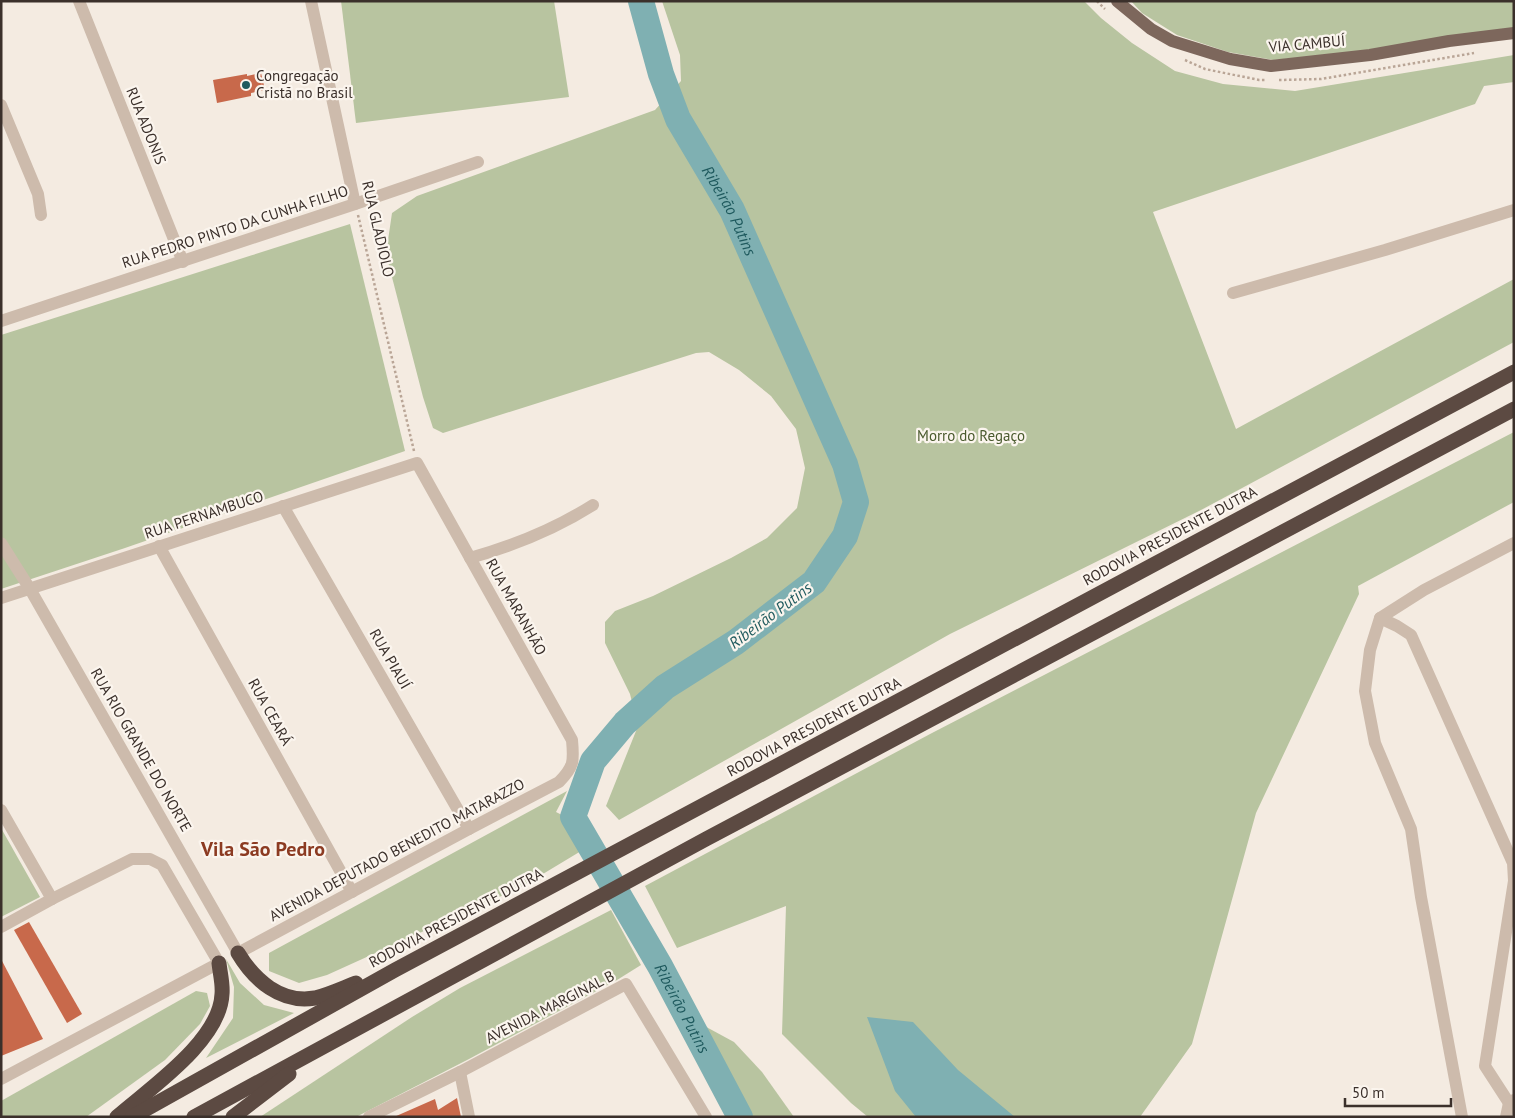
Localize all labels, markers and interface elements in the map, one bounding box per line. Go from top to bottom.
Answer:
street label: VIA CAMBUÍ [1267,31,1347,56]
place label: Congregação Cristã no Brasil [256,66,353,102]
marker: Congregação Cristã no Brasil [240,79,252,91]
street label: RUA ADONIS [122,84,171,167]
water label: Ribeirão Putins [698,162,761,259]
street label: RUA GLADIOLO [358,179,399,279]
street label: RUA PEDRO PINTO DA CUNHA FILHO [119,181,350,272]
park label: Morro do Regaço [917,426,1025,445]
street label: RODOVIA PRESIDENTE DUTRA [1079,481,1260,590]
street label: RUA PERNAMBUCO [142,486,266,543]
street label: RUA MARANHÃO [482,555,551,658]
water label: Ribeirão Putins [725,577,816,653]
street label: RUA PIAUÍ [366,625,416,693]
street label: RUA RIO GRANDE DO NORTE [87,665,196,835]
street label: RODOVIA PRESIDENTE DUTRA [723,672,904,781]
street label: RUA CEARÁ [244,675,297,749]
street label: AVENIDA DEPUTADO BENEDITO MATARAZZO [266,774,528,925]
district label: Vila São Pedro [200,836,325,862]
street label: RODOVIA PRESIDENTE DUTRA [365,863,546,972]
water label: Ribeirão Putins [650,960,715,1057]
street label: AVENIDA MARGINAL B [482,966,617,1047]
scale bar [1345,1076,1451,1108]
text: 50 m [1352,1083,1385,1102]

